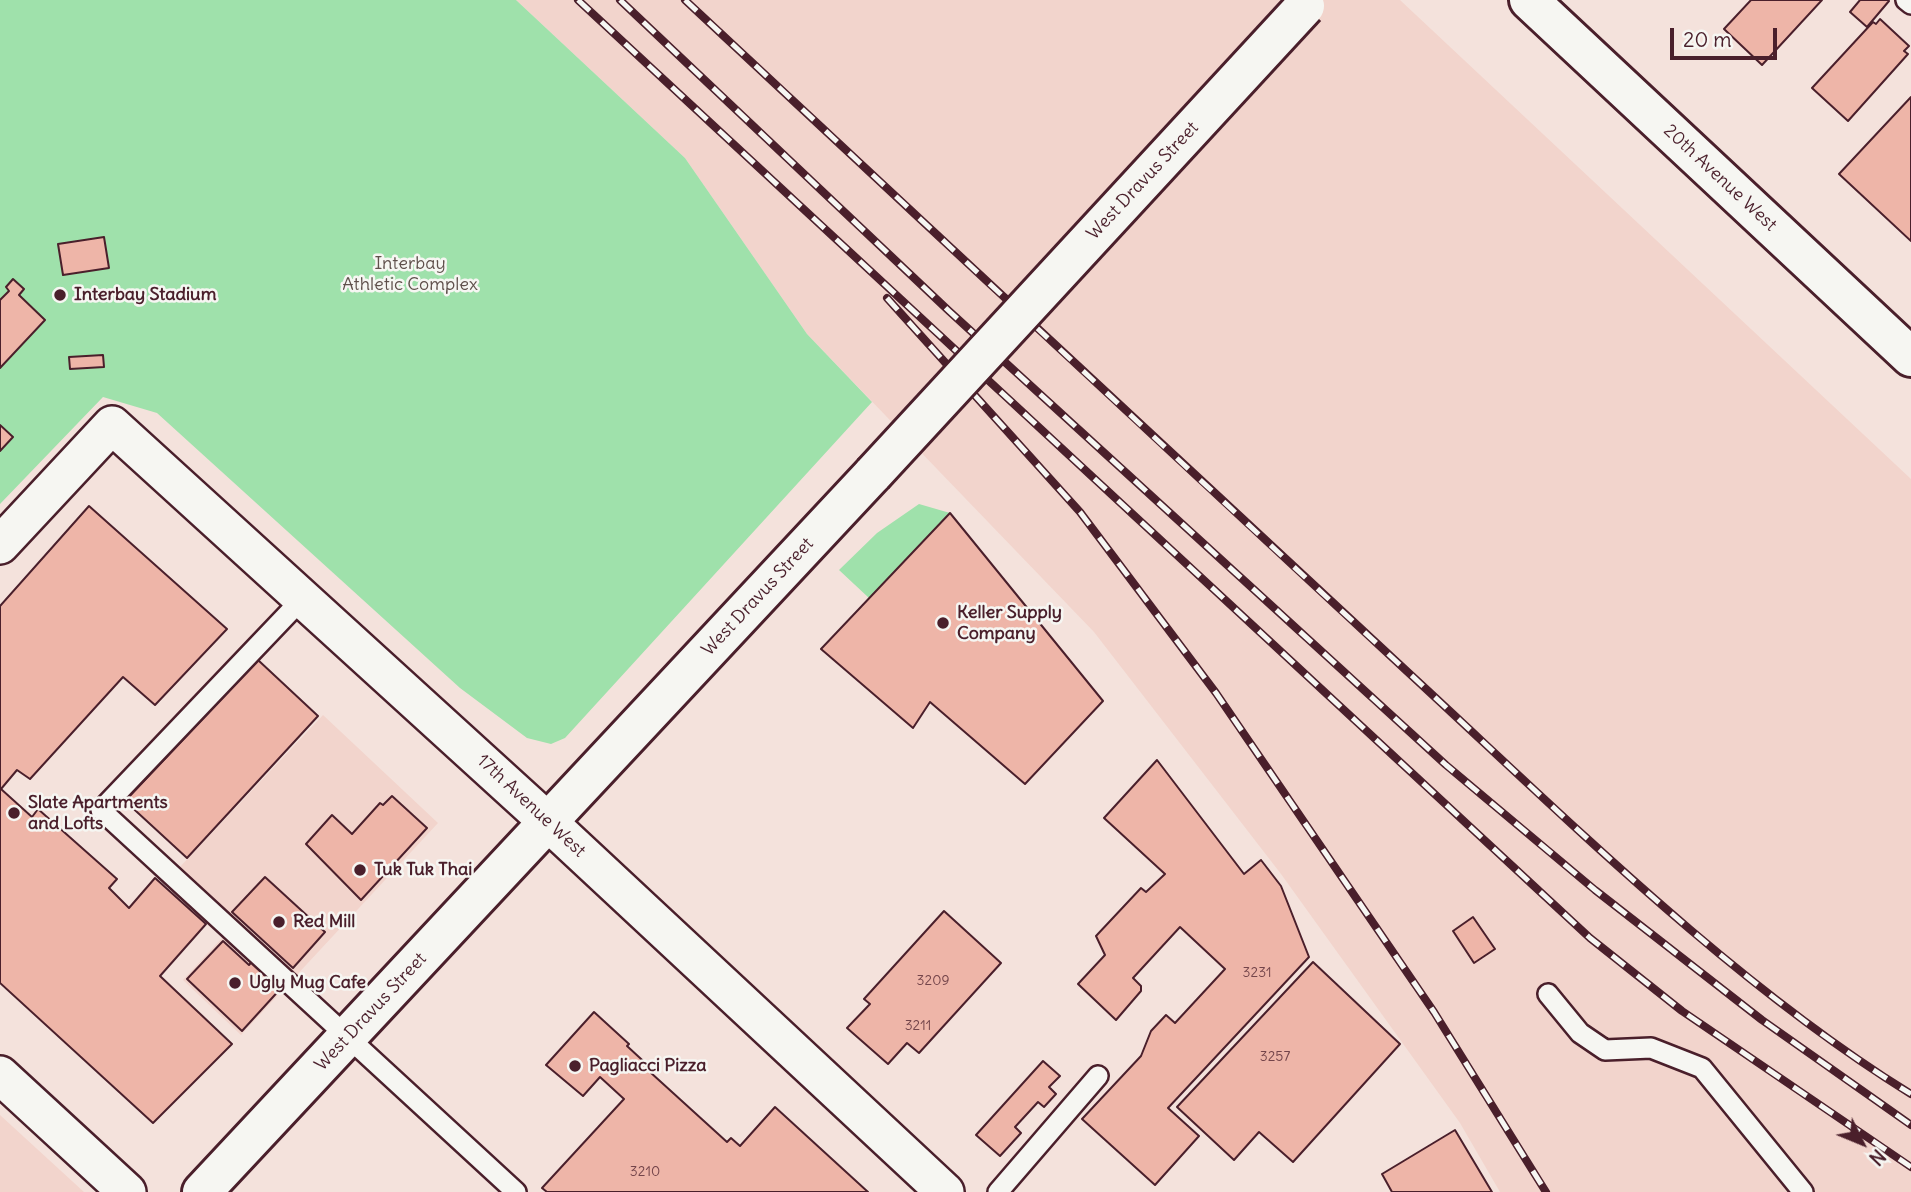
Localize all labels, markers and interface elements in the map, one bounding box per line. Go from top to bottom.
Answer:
scale bar [1673,14,1780,58]
text: 20 m [1683,26,1732,53]
street label: West Dravus Street [1083,117,1203,245]
street label: 20th Avenue West [1659,120,1781,236]
park label: Interbay Athletic Complex [342,253,478,296]
place label: Interbay Stadium [74,284,216,306]
marker: Interbay Stadium [52,287,68,303]
street label: West Dravus Street [698,533,818,661]
place label: Keller Supply Company [957,602,1062,644]
marker: Keller Supply Company [935,615,951,631]
street label: 17th Avenue West [472,750,590,862]
place label: Slate Apartments and Lofts [28,792,168,834]
marker: Slate Apartments and Lofts [6,805,22,821]
place label: Tuk Tuk Thai [374,859,472,881]
marker: Tuk Tuk Thai [352,862,368,878]
place label: Red Mill [293,911,355,933]
marker: Red Mill [271,914,287,930]
street label: West Dravus Street [311,948,431,1076]
house number: 3231 [1243,965,1271,981]
place label: Ugly Mug Cafe [249,972,366,994]
house number: 3209 [917,973,949,989]
marker: Ugly Mug Cafe [227,975,243,991]
house number: 3211 [905,1018,931,1034]
house number: 3257 [1260,1049,1290,1065]
place label: Pagliacci Pizza [589,1055,707,1077]
marker: Pagliacci Pizza [567,1058,583,1074]
north arrow [1827,1108,1897,1178]
text: N [1864,1144,1891,1170]
house number: 3210 [630,1164,660,1180]

